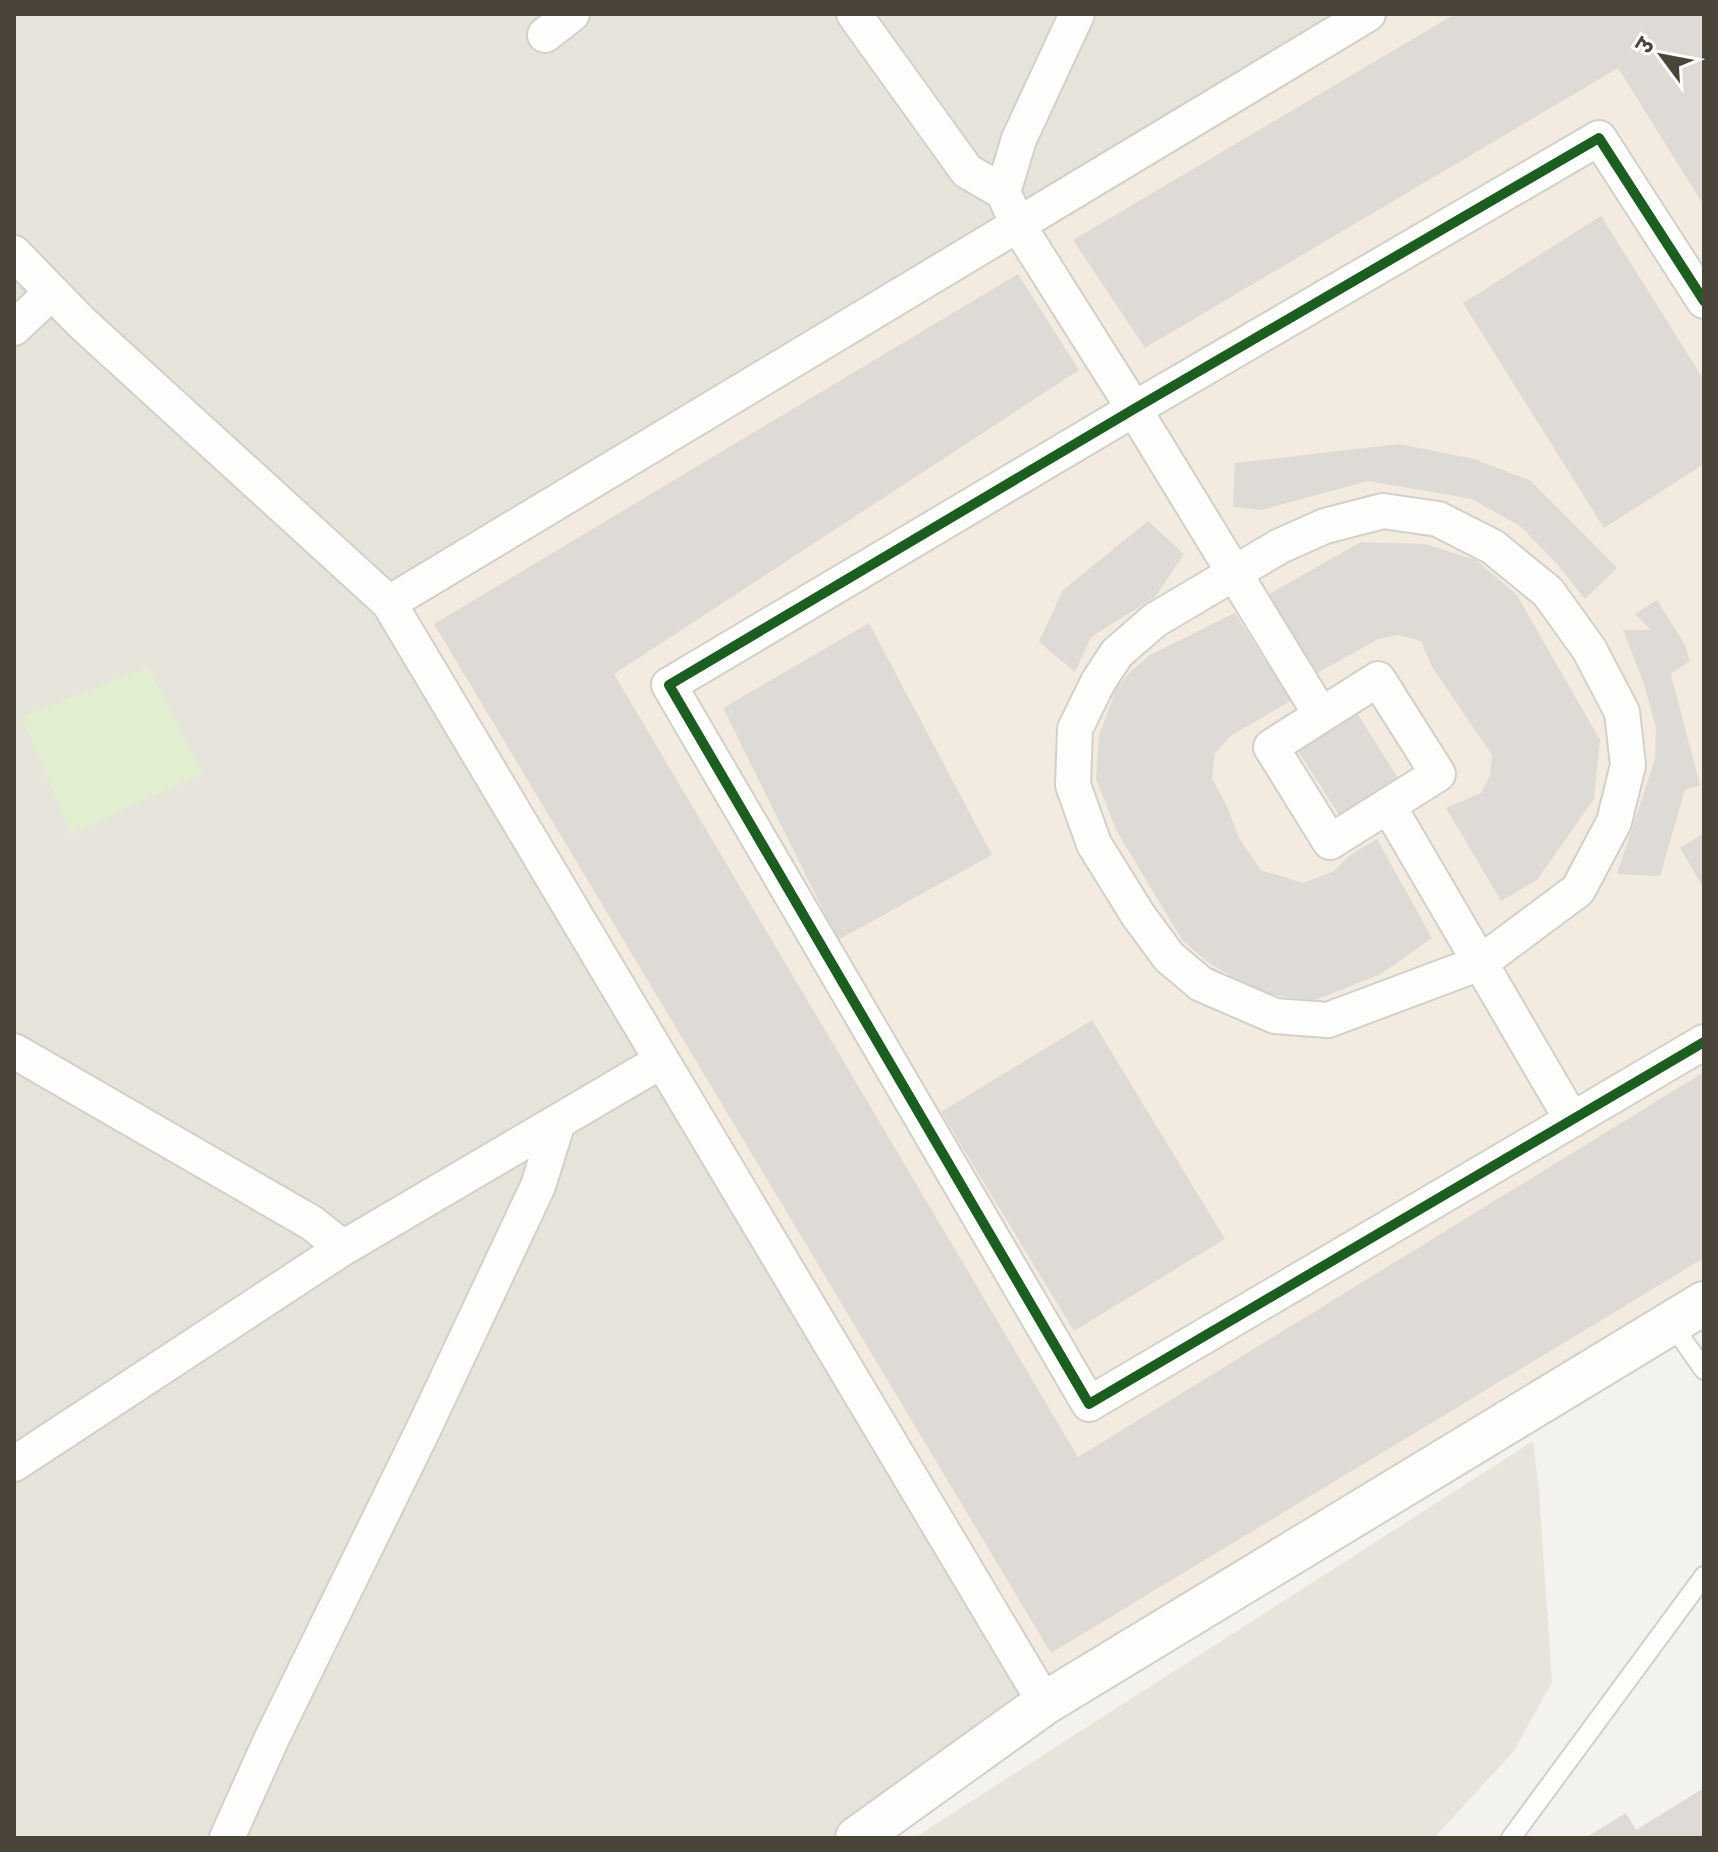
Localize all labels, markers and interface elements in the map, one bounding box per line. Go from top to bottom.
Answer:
north arrow [1622,16,1702,96]
text: उ [1628,32,1662,60]

